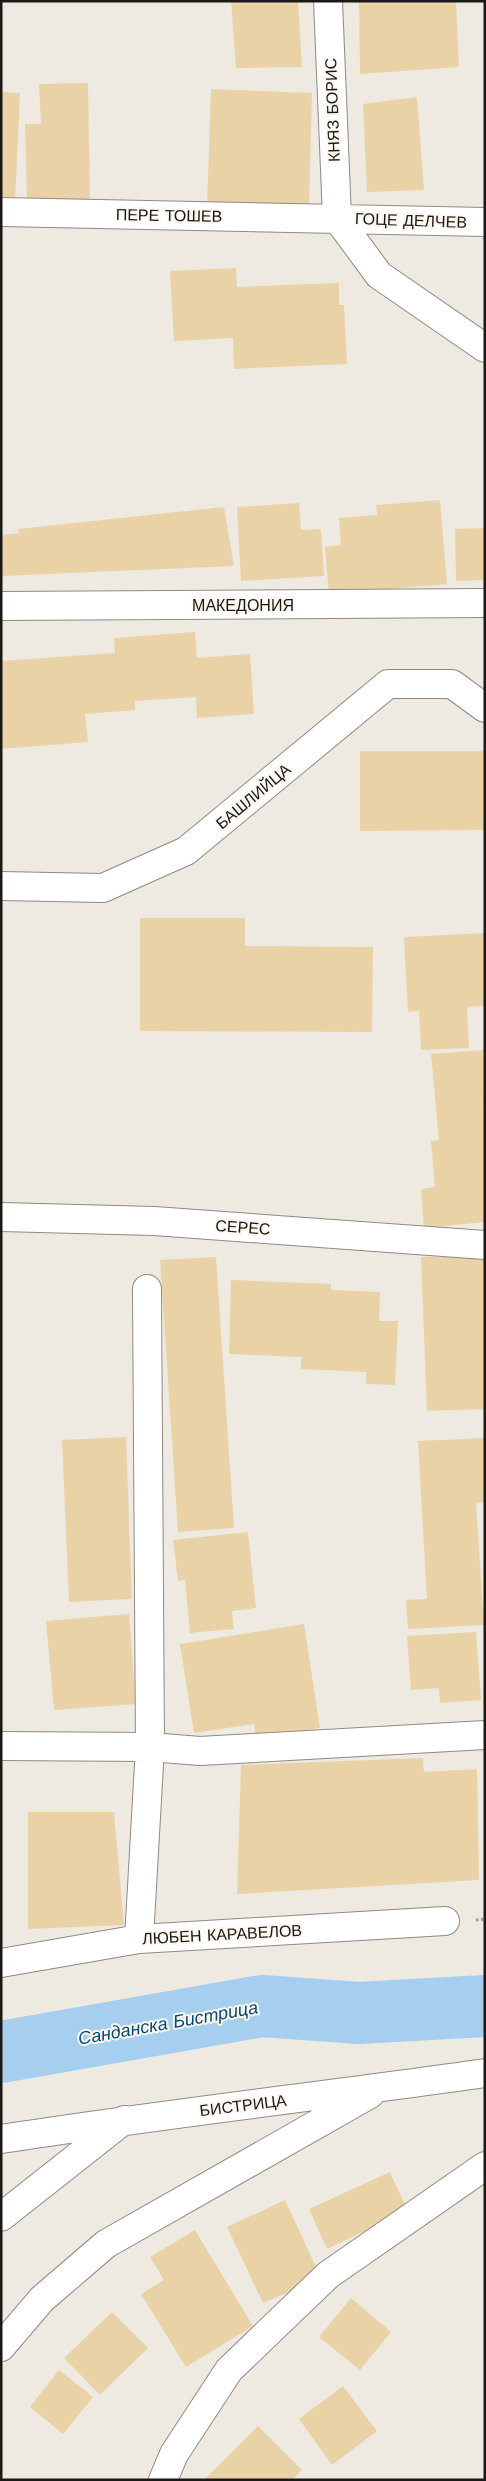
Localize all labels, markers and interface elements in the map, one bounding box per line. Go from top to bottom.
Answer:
street label: КНЯЗ БОРИС [321,58,344,162]
street label: ПЕРЕ ТОШЕВ [116,205,222,226]
street label: ГОЦЕ ДЕЛЧЕВ [355,209,467,232]
street label: МАКЕДОНИЯ [192,596,294,615]
street label: БАШЛИЙЦА [212,759,295,833]
street label: СЕРЕС [215,1216,271,1239]
street label: ЛЮБЕН КАРАВЕЛОВ [142,1921,302,1948]
water label: Санданска Бистрица [76,1996,260,2049]
street label: БИСТРИЦА [198,2091,288,2120]

